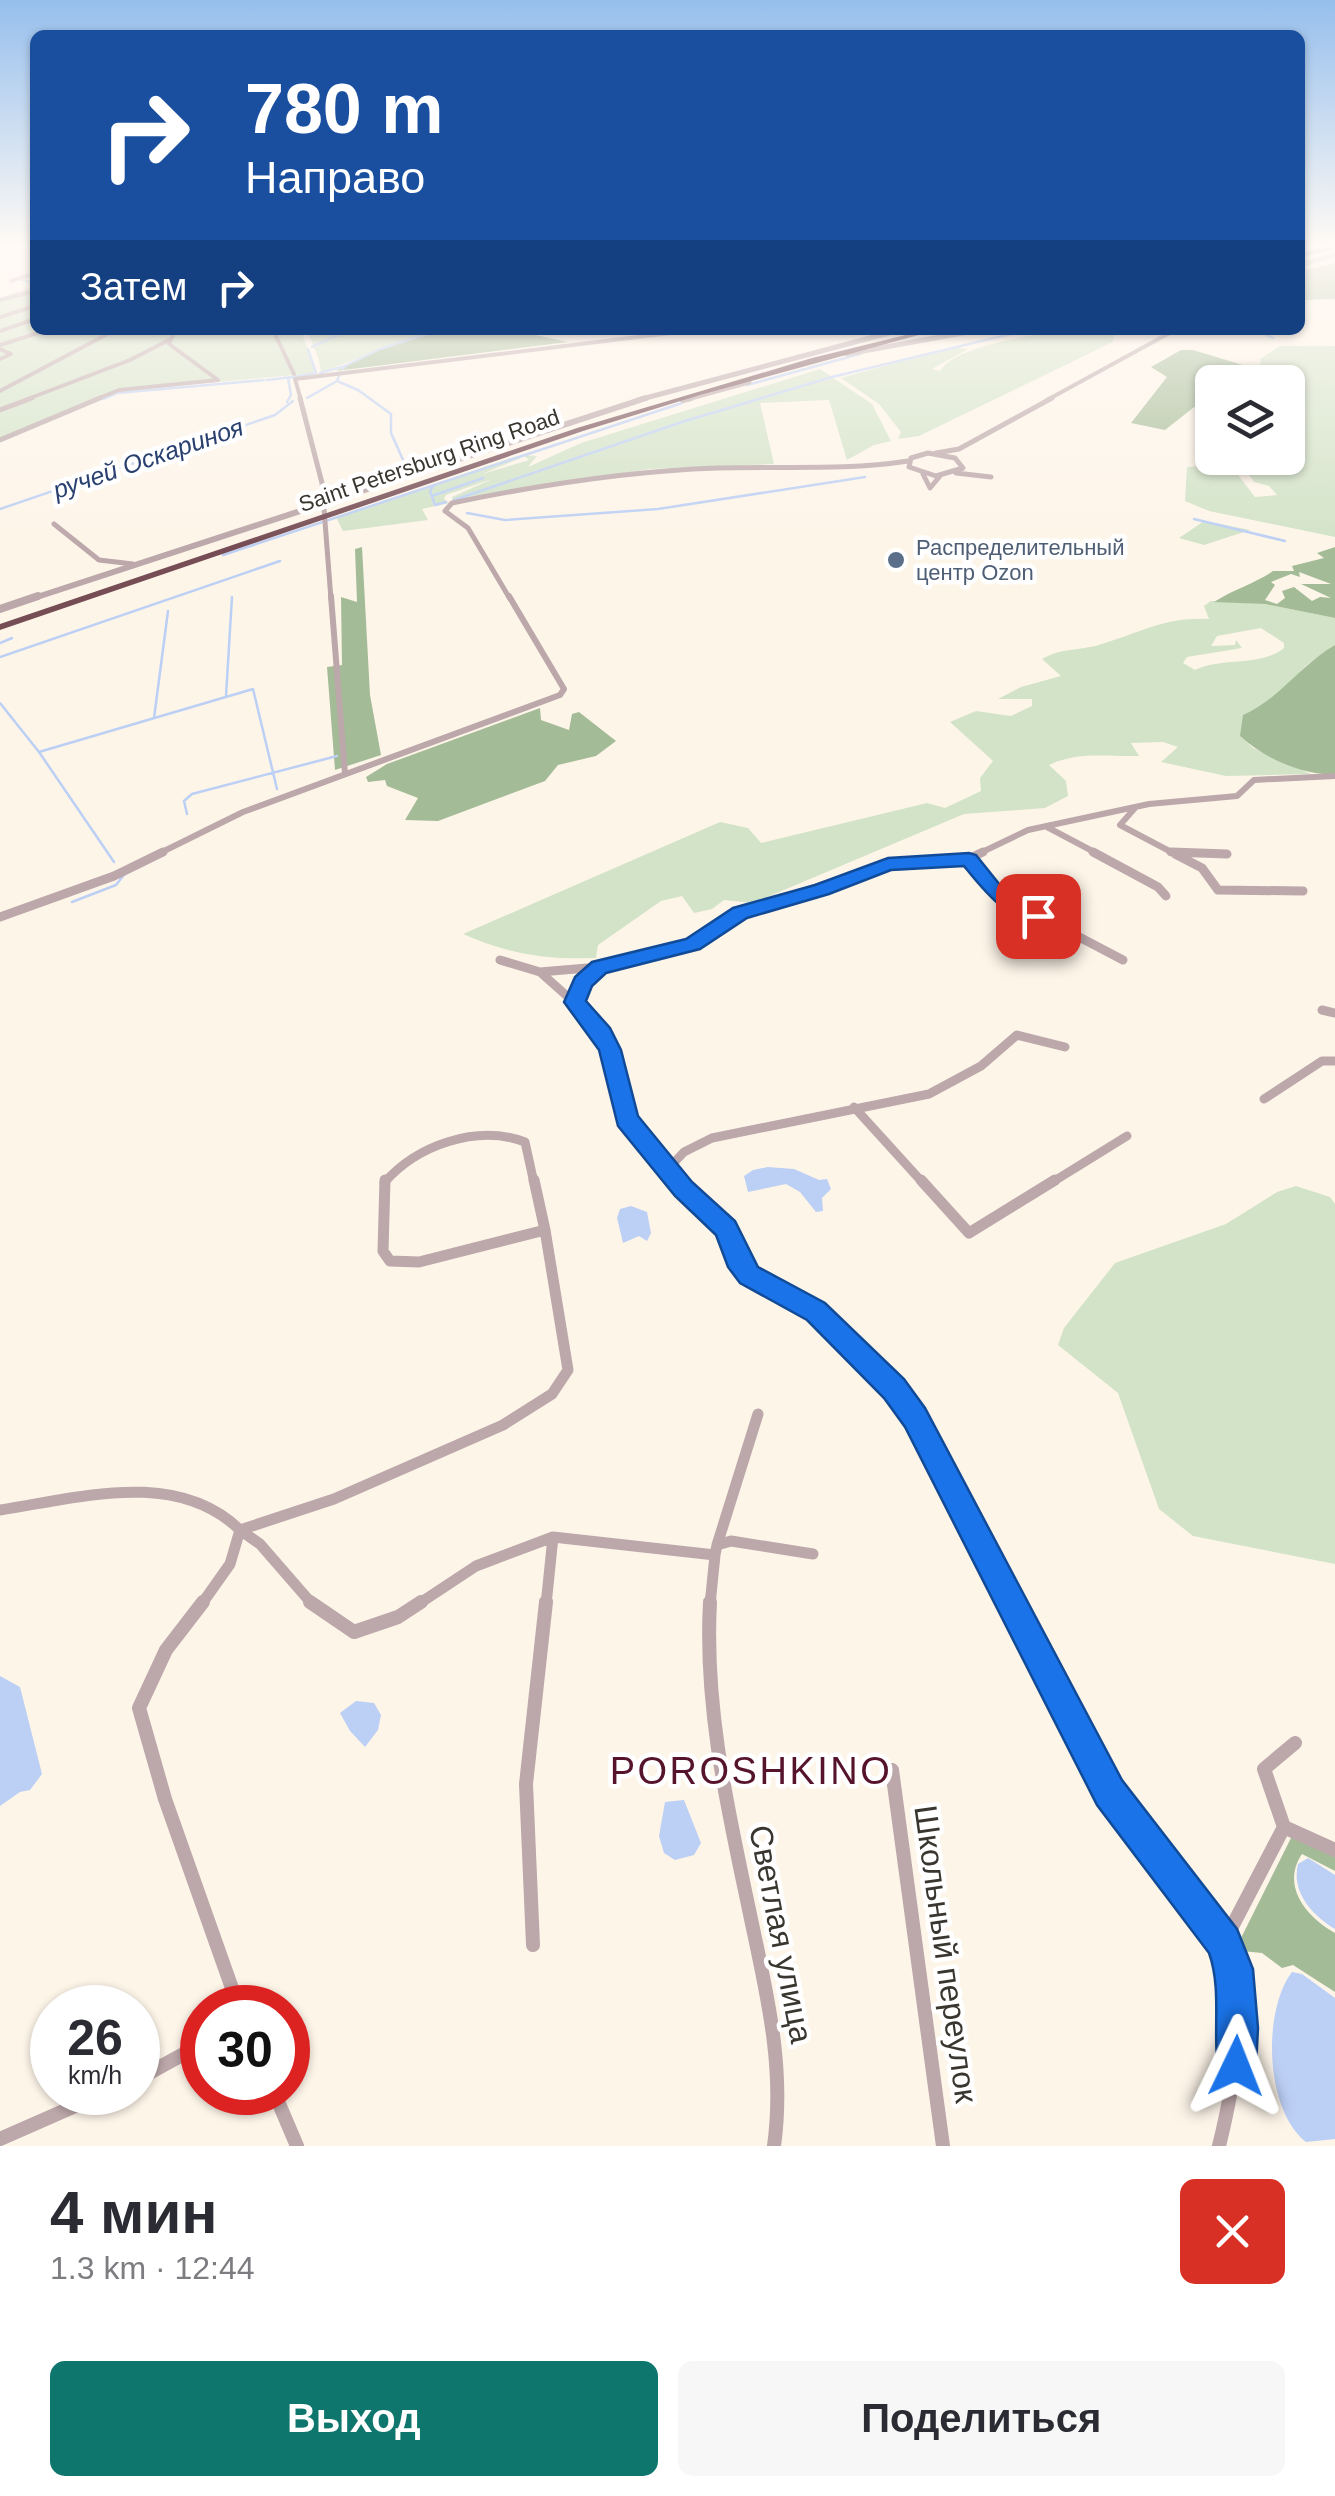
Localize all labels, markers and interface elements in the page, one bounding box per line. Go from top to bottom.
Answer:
icon: right [80,70,210,200]
text: 780 m [245,70,443,148]
text: Направо [245,152,425,203]
icon: right [208,260,263,315]
text: Затем [80,266,188,308]
map controls [1195,365,1305,475]
button: layers [1195,365,1305,475]
street label: Saint Petersburg Ring Road [296,404,563,517]
water label: ручей Оскариноя [48,412,247,504]
place label: Распределительный центр Ozon [916,535,1124,585]
marker: Распределительный центр Ozon [885,549,907,571]
pin [996,874,1081,959]
icon: arrive [1011,889,1066,944]
district label: POROSHKINO [610,1750,892,1792]
street label: Школьный переулок [907,1803,985,2106]
street label: Светлая улица [742,1822,820,2046]
speed limit sign: 30 [180,1985,310,2115]
text: 26 [67,2010,123,2066]
position arrow [1184,2014,1288,2118]
text: km/h [68,2061,122,2089]
text: 4 мин [50,2179,218,2246]
button: close [1180,2179,1285,2284]
text: 1.3 km · 12:44 [50,2250,255,2286]
button: Выход [50,2361,658,2476]
button: Поделиться [678,2361,1285,2476]

